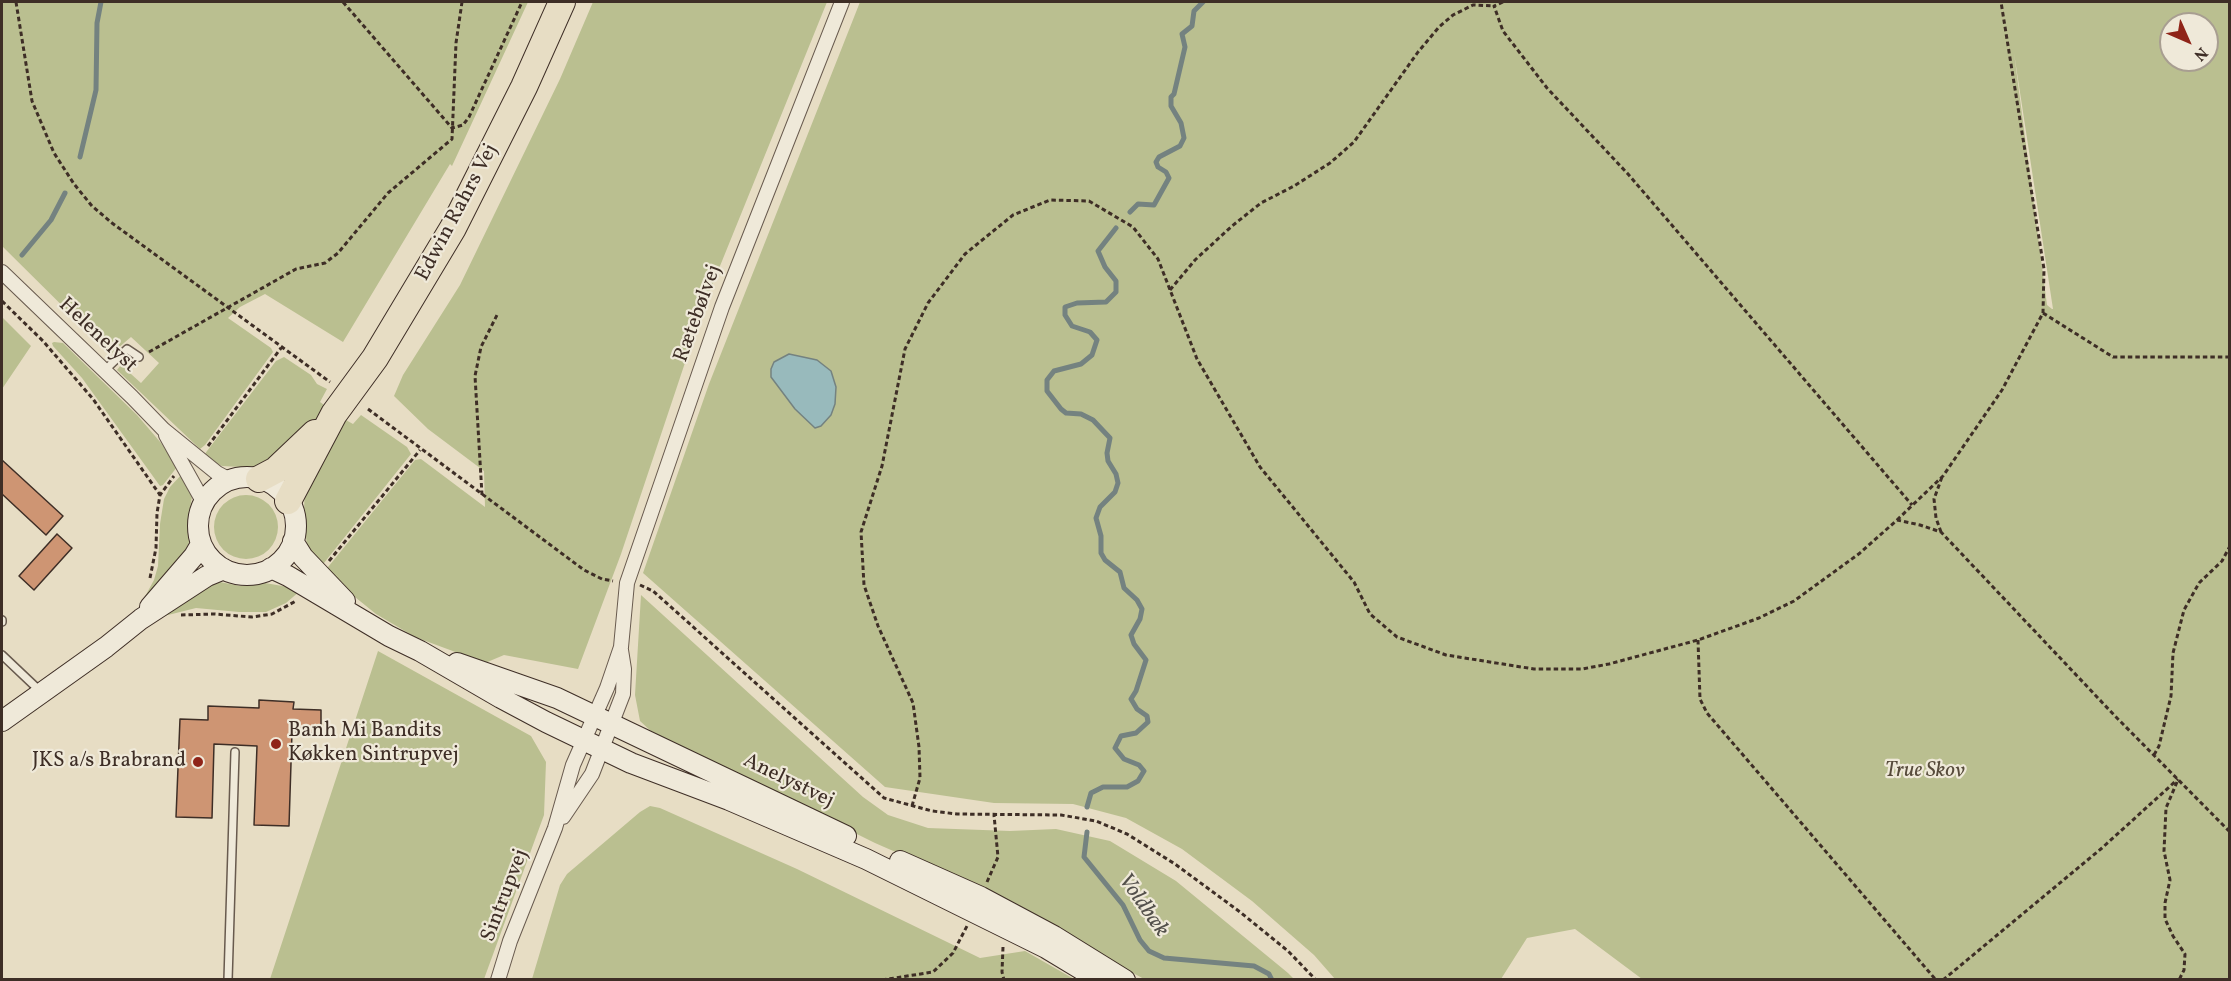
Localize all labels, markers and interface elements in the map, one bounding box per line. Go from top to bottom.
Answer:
north arrow [2159,12,2219,72]
text: N [2188,41,2212,65]
street label: Edwin Rahrs Vej [411,140,505,286]
street label: Rætebølvej [670,262,728,366]
street label: Helenelyst [52,293,142,379]
place label: Banh Mi Bandits Køkken Sintrupvej [288,719,459,769]
marker: Banh Mi Bandits Køkken Sintrupvej [269,737,283,751]
place label: JKS a/s Brabrand [32,749,186,775]
street label: Anelystvej [738,749,838,815]
marker: JKS a/s Brabrand [191,755,205,769]
park label: True Skov [1885,759,1965,785]
street label: Sintrupvej [477,846,535,946]
water label: Voldbæk [1111,869,1173,943]

